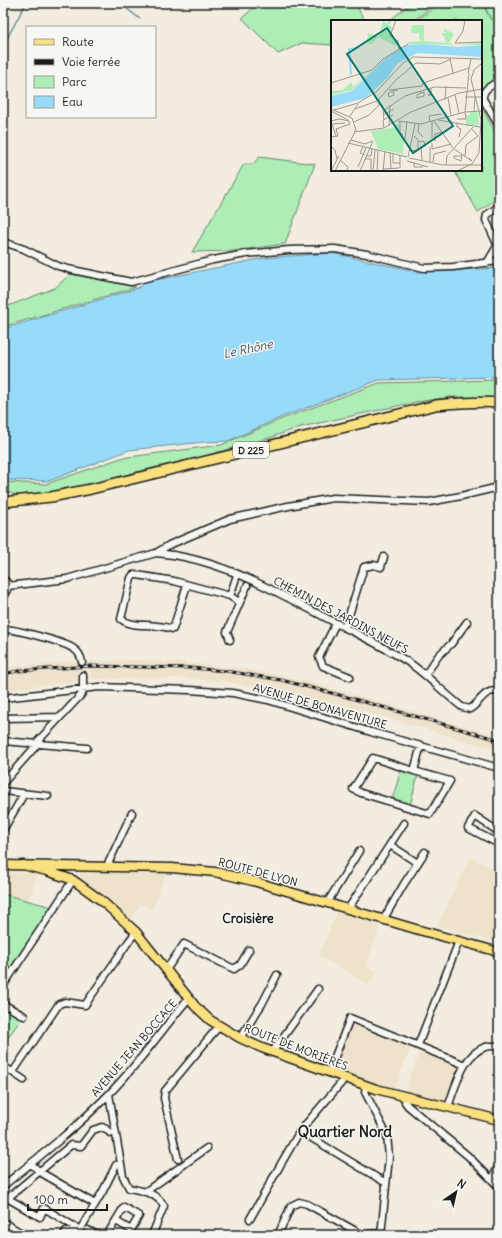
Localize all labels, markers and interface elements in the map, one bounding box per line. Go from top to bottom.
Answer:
inset map [331,20,482,171]
legend [26,26,156,118]
text: Route [62,34,94,49]
text: Voie ferrée [62,54,120,69]
text: Parc [62,74,87,89]
text: Eau [62,94,83,109]
water label: Le Rhône [222,336,276,361]
road number: D 225 [233,442,269,458]
street label: CHEMIN DES JARDINS NEUFS [271,573,411,657]
street label: AVENUE DE BONAVENTURE [251,680,389,732]
street label: ROUTE DE LYON [217,855,299,889]
district label: Croisière [222,910,274,927]
street label: AVENUE JEAN BOCCACE [88,996,180,1100]
street label: ROUTE DE MORIÈRES [242,1020,350,1073]
district label: Quartier Nord [298,1122,392,1141]
north arrow [436,1172,476,1212]
text: N [455,1176,469,1192]
scale bar [28,1186,107,1212]
text: 100 m [34,1192,68,1207]

